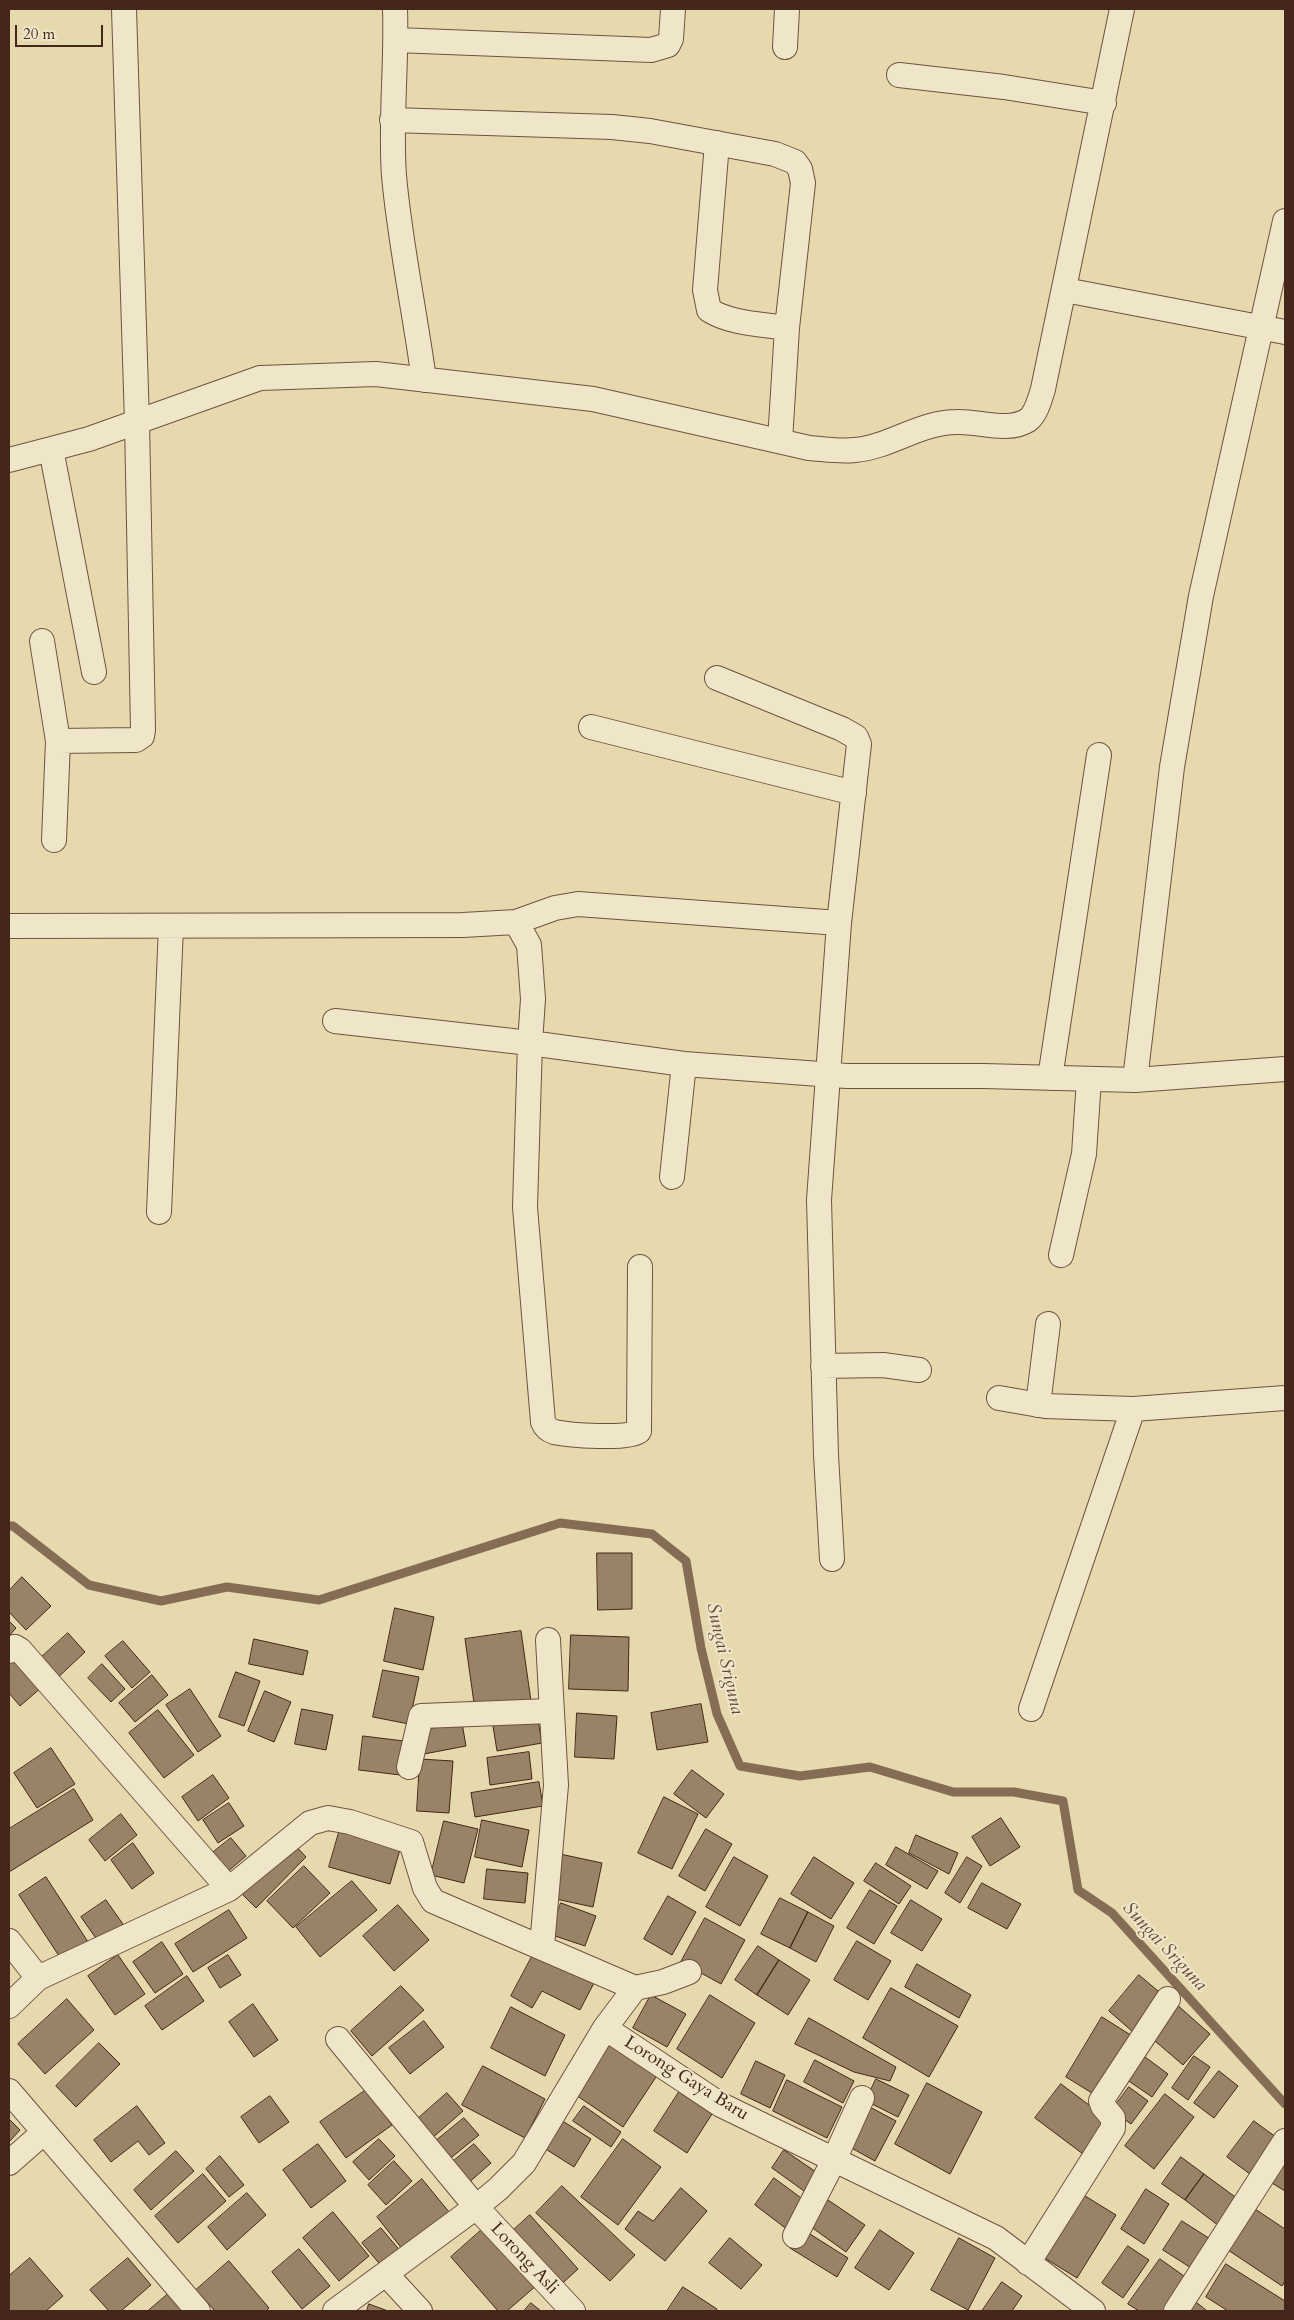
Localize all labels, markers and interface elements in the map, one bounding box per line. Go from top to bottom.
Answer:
scale bar [18,15,105,47]
text: 20 m [23,24,55,44]
water label: Sungai Sriguna [700,1601,748,1717]
water label: Sungai Sriguna [1117,1898,1211,1996]
street label: Lorong Gaya Baru [620,2032,752,2126]
street label: Lorong Asli [485,2219,563,2299]

